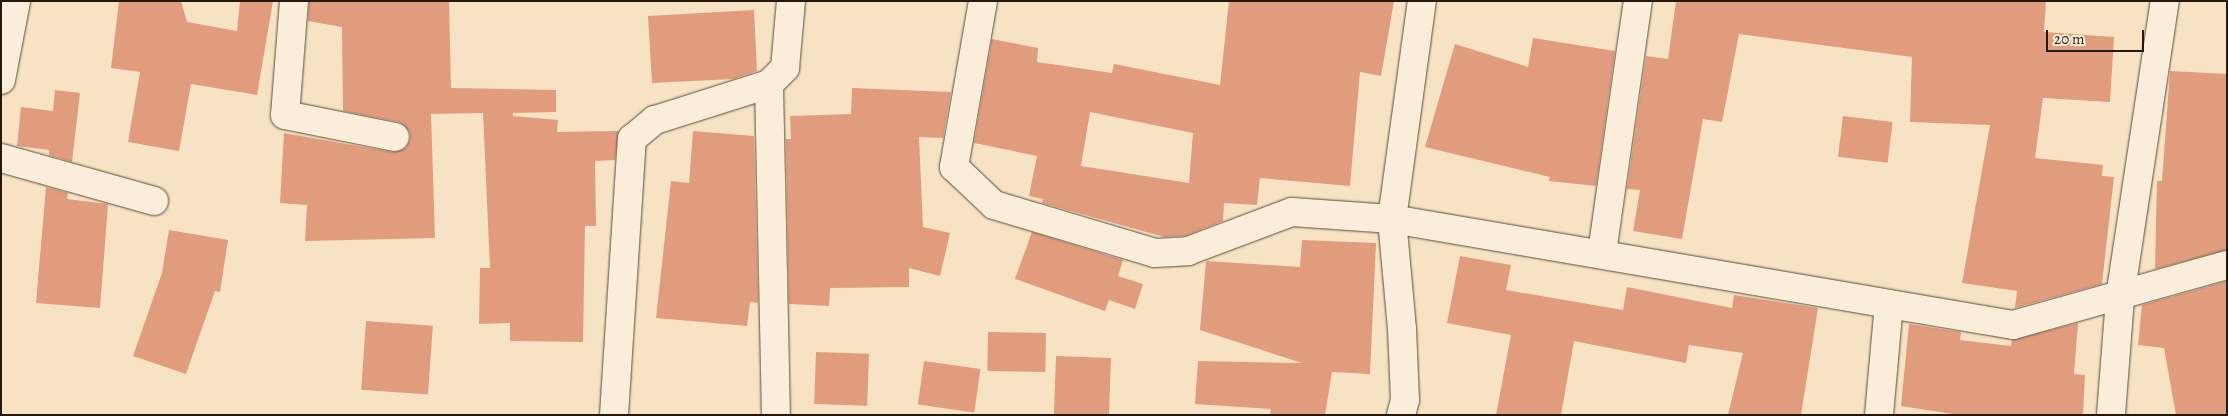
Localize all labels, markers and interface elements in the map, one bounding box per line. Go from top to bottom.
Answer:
scale bar [2048,20,2146,52]
text: 20 m [2054,29,2085,49]

